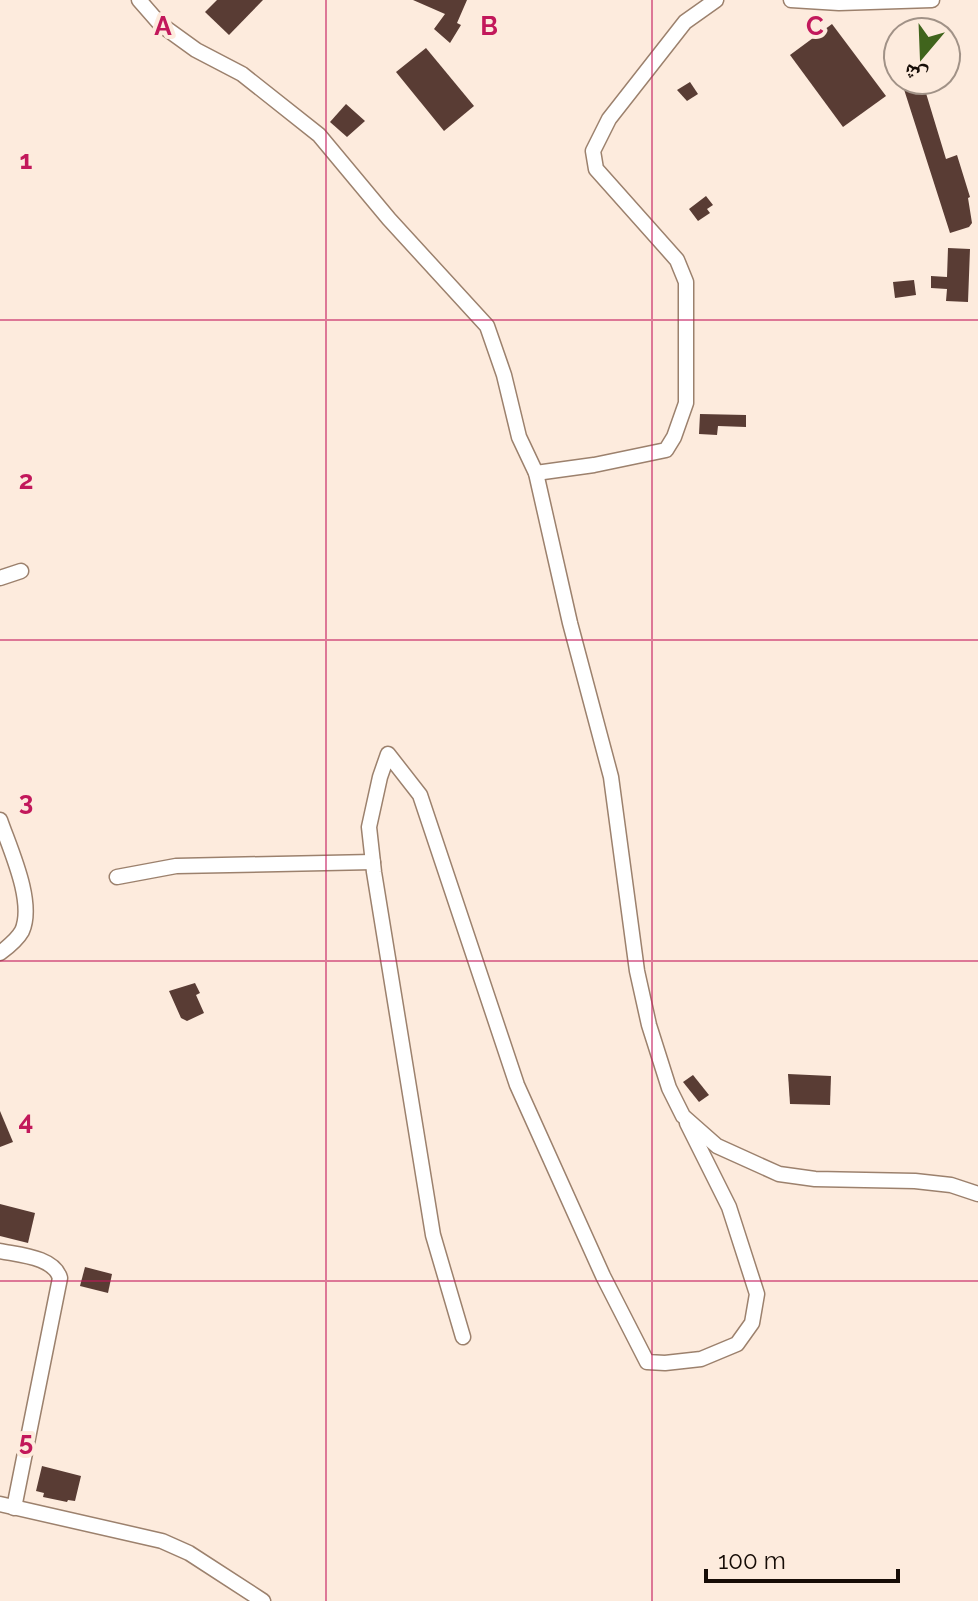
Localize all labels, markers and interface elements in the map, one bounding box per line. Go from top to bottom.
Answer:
text: A [154,11,172,41]
text: B [480,11,498,41]
text: C [806,11,824,41]
north arrow [882,16,962,96]
text: ش [900,58,931,91]
text: 1 [20,145,33,175]
text: 2 [19,465,33,495]
text: 3 [19,786,33,816]
text: 4 [19,1106,33,1136]
text: 5 [19,1426,33,1456]
scale bar [706,1533,898,1583]
text: 100 m [718,1546,786,1575]

